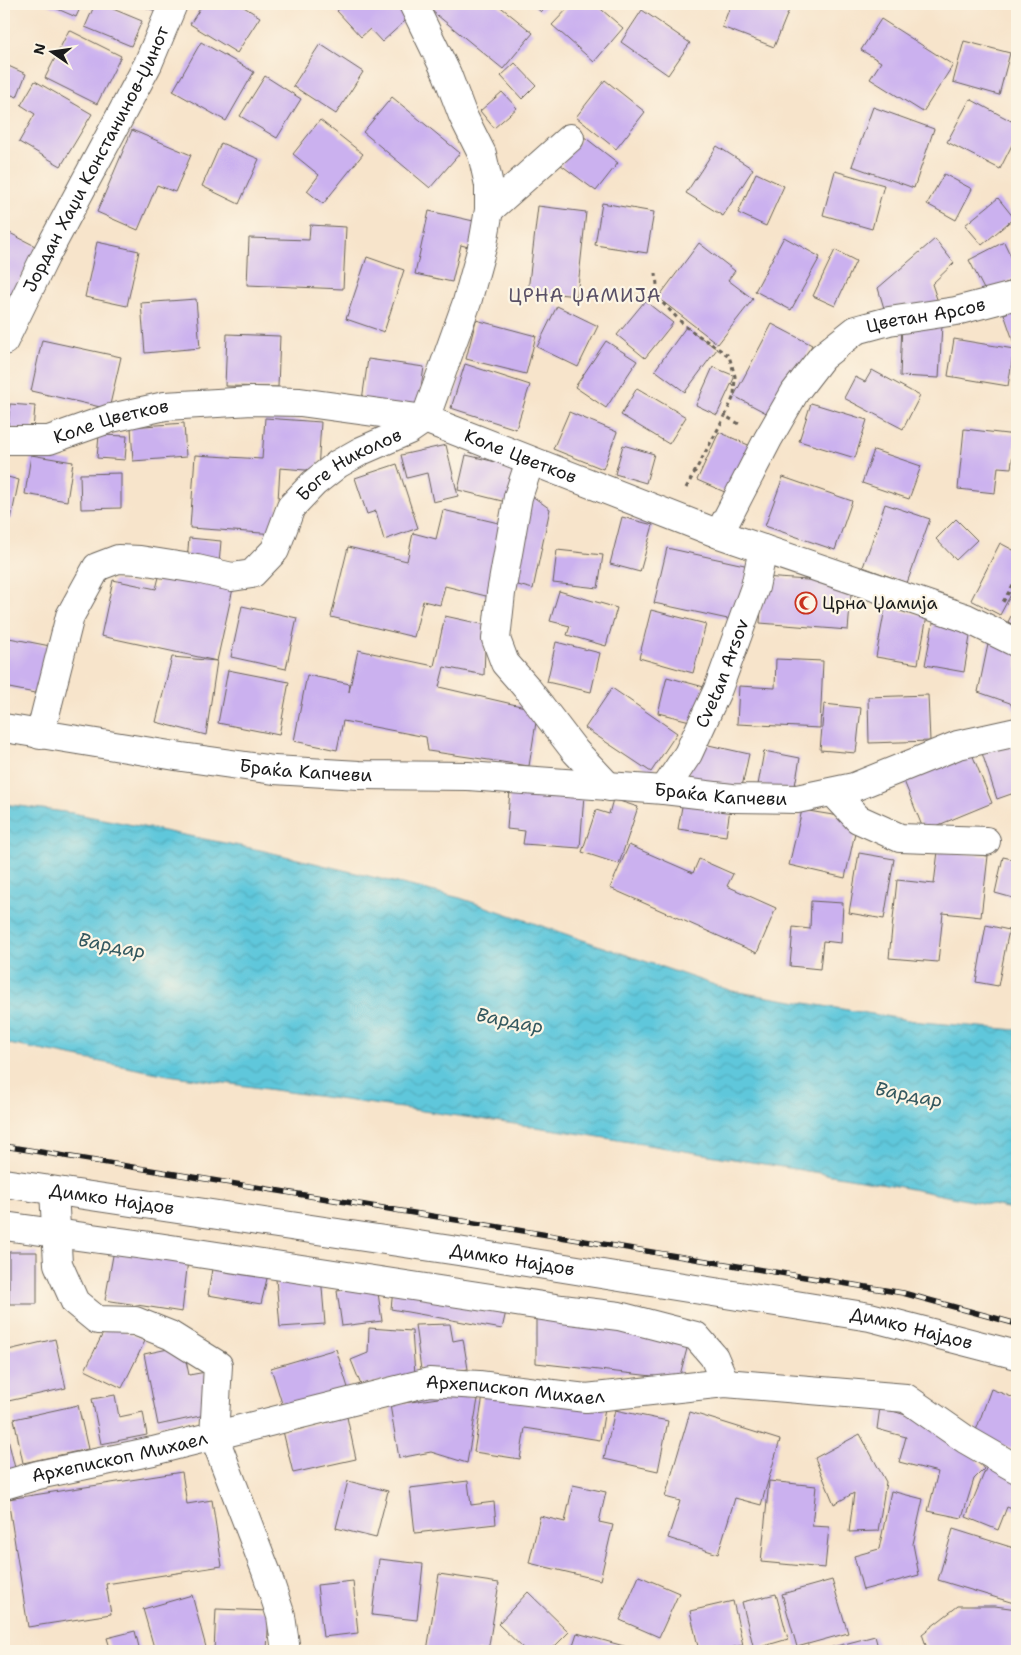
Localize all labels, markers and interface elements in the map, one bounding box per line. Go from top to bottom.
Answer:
street label: Јордан Хаџи Констанинов-Џинот [18,22,175,296]
north arrow [28,28,78,78]
text: N [29,42,49,57]
district label: ЦРНА ЏАМИЈА [508,283,662,308]
street label: Цветан Арсов [863,292,988,339]
street label: Коле Цветков [50,394,171,449]
street label: Боге Николов [291,423,405,506]
street label: Коле Цветков [461,424,580,489]
mosque icon: Црна Џамија [794,591,818,615]
place label: Црна Џамија [822,591,938,615]
street label: Cvetan Arsov [690,615,754,732]
street label: Браќа Капчеви [238,753,373,787]
street label: Браќа Капчеви [654,777,788,811]
water label: Вардар [76,927,148,964]
water label: Вардар [474,1002,546,1039]
water label: Вардар [873,1076,945,1113]
street label: Димко Најдов [48,1178,176,1220]
street label: Димко Најдов [448,1238,576,1281]
street label: Димко Најдов [848,1302,975,1355]
street label: Архепископ Михаел [425,1370,606,1410]
street label: Архепископ Михаел [30,1426,210,1488]

